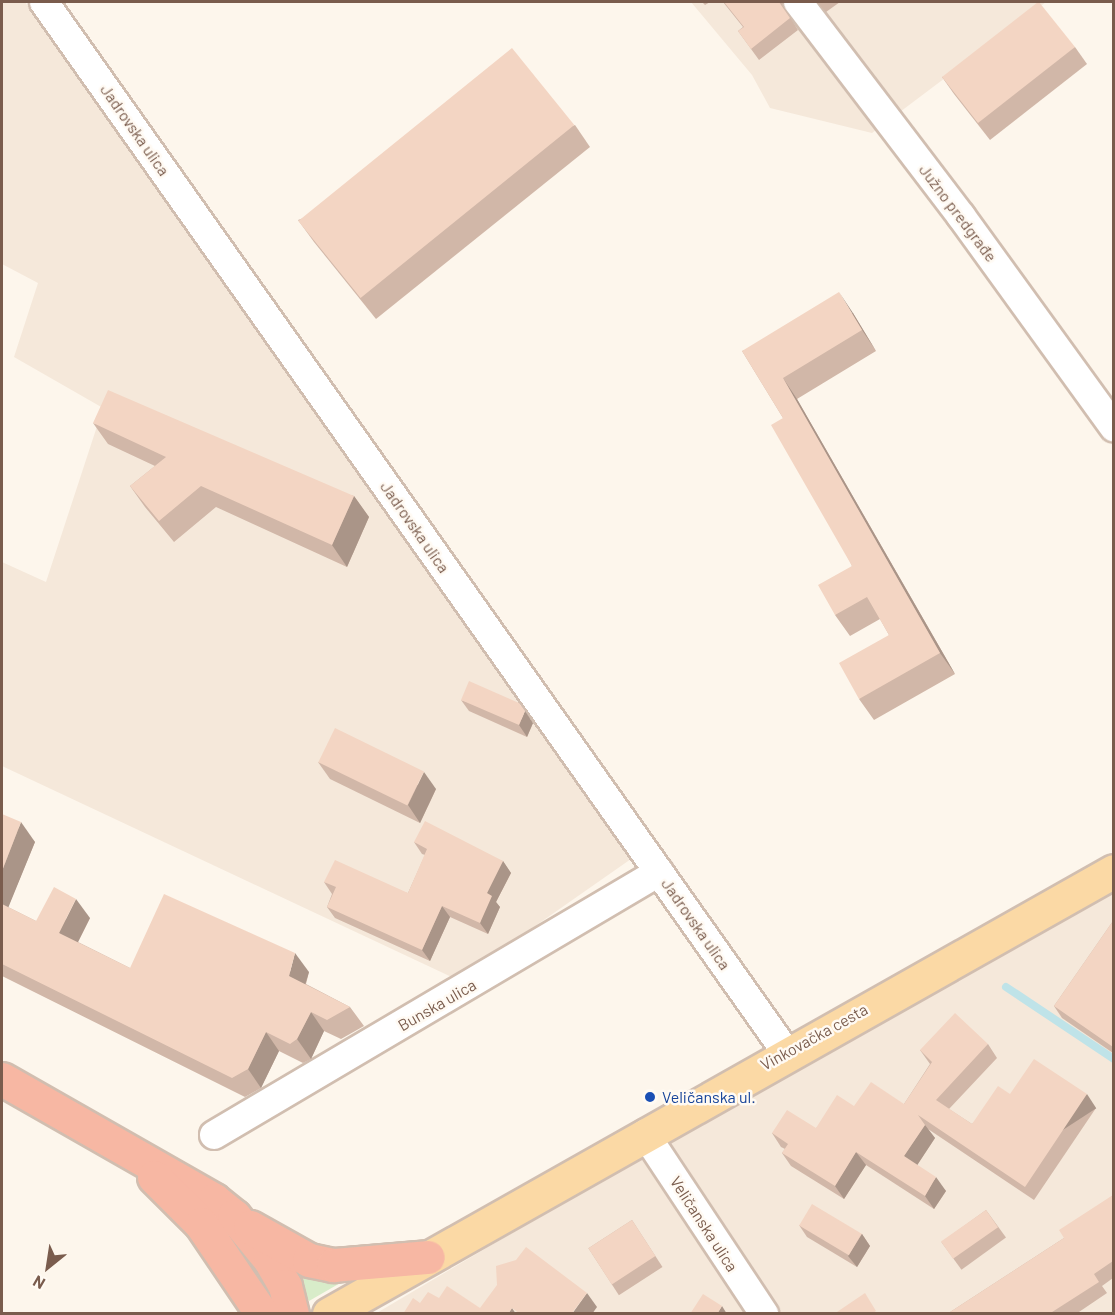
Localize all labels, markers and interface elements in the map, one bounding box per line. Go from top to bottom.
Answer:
street label: Jadrovska ulica [96,81,174,179]
street label: Južno predgrađe [915,161,1001,265]
street label: Jadrovska ulica [376,478,454,576]
street label: Jadrovska ulica [657,875,735,973]
street label: Bunska ulica [395,975,479,1035]
street label: Vinkovačka cesta [757,1000,871,1074]
place label: Veličanska ul. [662,1087,756,1107]
marker: Veličanska ul. [643,1090,657,1104]
street label: Veličanska ulica [666,1173,742,1275]
north arrow [18,1237,78,1297]
text: N [29,1272,48,1294]

